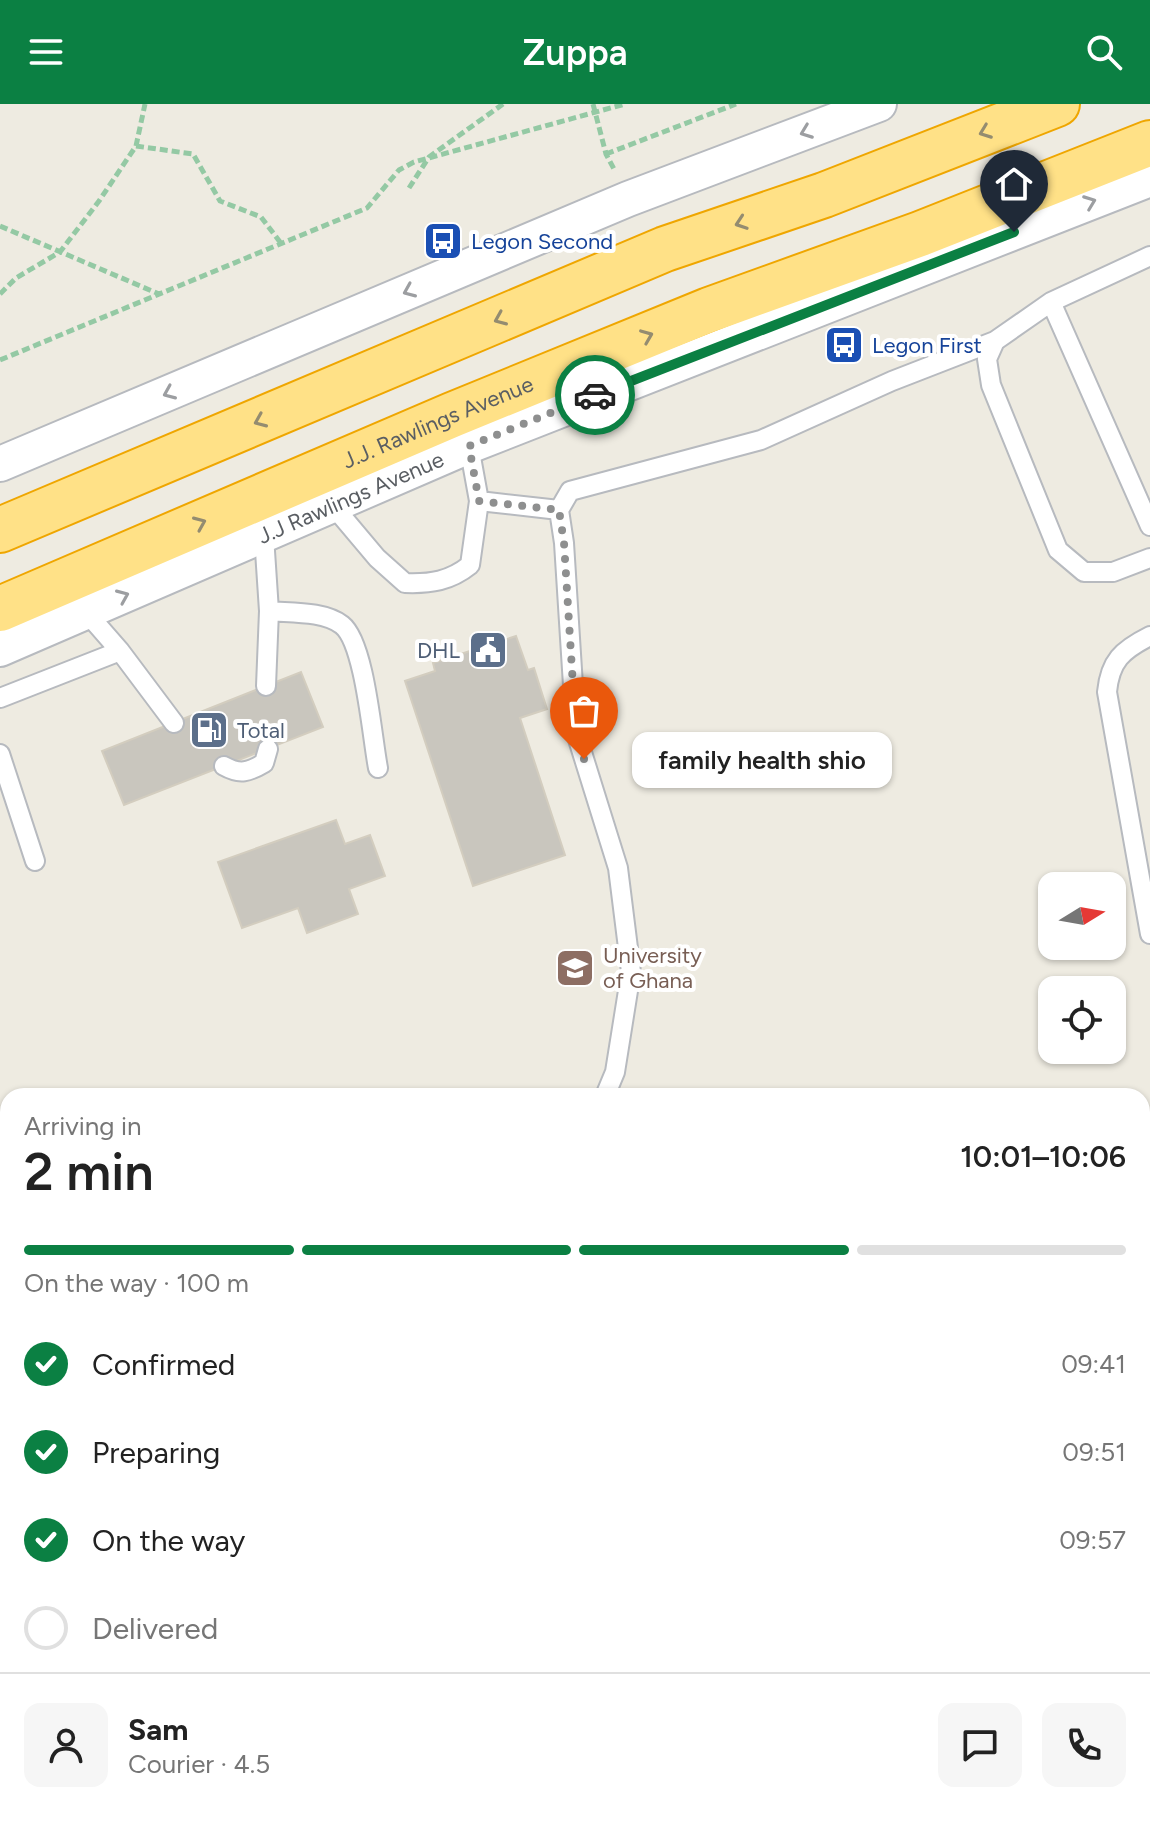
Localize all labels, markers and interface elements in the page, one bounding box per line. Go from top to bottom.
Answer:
icon: menu [24,30,68,74]
icon: search [1082,30,1126,74]
text: Zuppa [522,31,628,74]
one-way arrow [800,122,814,139]
one-way arrow [979,122,993,139]
pin [980,150,1048,232]
icon: home [992,162,1036,206]
one-way arrow [1082,195,1096,212]
one-way arrow [735,213,749,229]
bus stop icon: Legon Second [422,220,464,262]
place label: Legon Second [471,228,613,255]
one-way arrow [403,282,417,298]
one-way arrow [493,309,507,326]
bus stop icon: Legon First [823,324,865,366]
one-way arrow [639,329,653,345]
place label: Legon First [872,332,982,359]
courier [555,355,635,435]
street label: J.J. Rawlings Avenue [338,370,537,474]
icon: car [573,373,617,417]
one-way arrow [163,383,177,399]
one-way arrow [254,411,268,427]
street label: J.J Rawlings Avenue [253,445,448,549]
one-way arrow [192,516,206,532]
one-way arrow [115,590,129,606]
public building icon: DHL [467,629,509,671]
place label: DHL [417,637,461,664]
pin [550,677,618,759]
icon: bag [562,689,606,733]
fuel station icon: Total [188,709,230,751]
place label: Total [237,717,285,744]
callout: family health shio [632,731,892,787]
text: family health shio [658,744,866,776]
north arrow [1038,872,1126,960]
map controls [1038,872,1126,1064]
place label: University of Ghana [603,942,702,994]
school or university icon: University of Ghana [554,947,596,989]
button: locate [1038,976,1126,1064]
text: Arriving in [24,1110,142,1142]
text: 10:01–10:06 [960,1138,1126,1175]
text: 2 min [24,1141,153,1203]
text: On the way · 100 m [24,1267,249,1299]
icon: check [24,1342,68,1386]
text: Confirmed [92,1346,235,1383]
text: 09:41 [1061,1348,1126,1380]
icon: check [24,1430,68,1474]
text: Preparing [92,1434,220,1471]
text: 09:51 [1062,1436,1126,1468]
icon: check [24,1518,68,1562]
text: On the way [92,1522,245,1559]
text: 09:57 [1059,1524,1126,1556]
text: Delivered [92,1610,218,1647]
button: person [24,1703,108,1787]
button: chat [938,1703,1022,1787]
button: phone [1042,1703,1126,1787]
text: Sam [128,1711,188,1748]
text: Courier · 4.5 [128,1748,270,1780]

